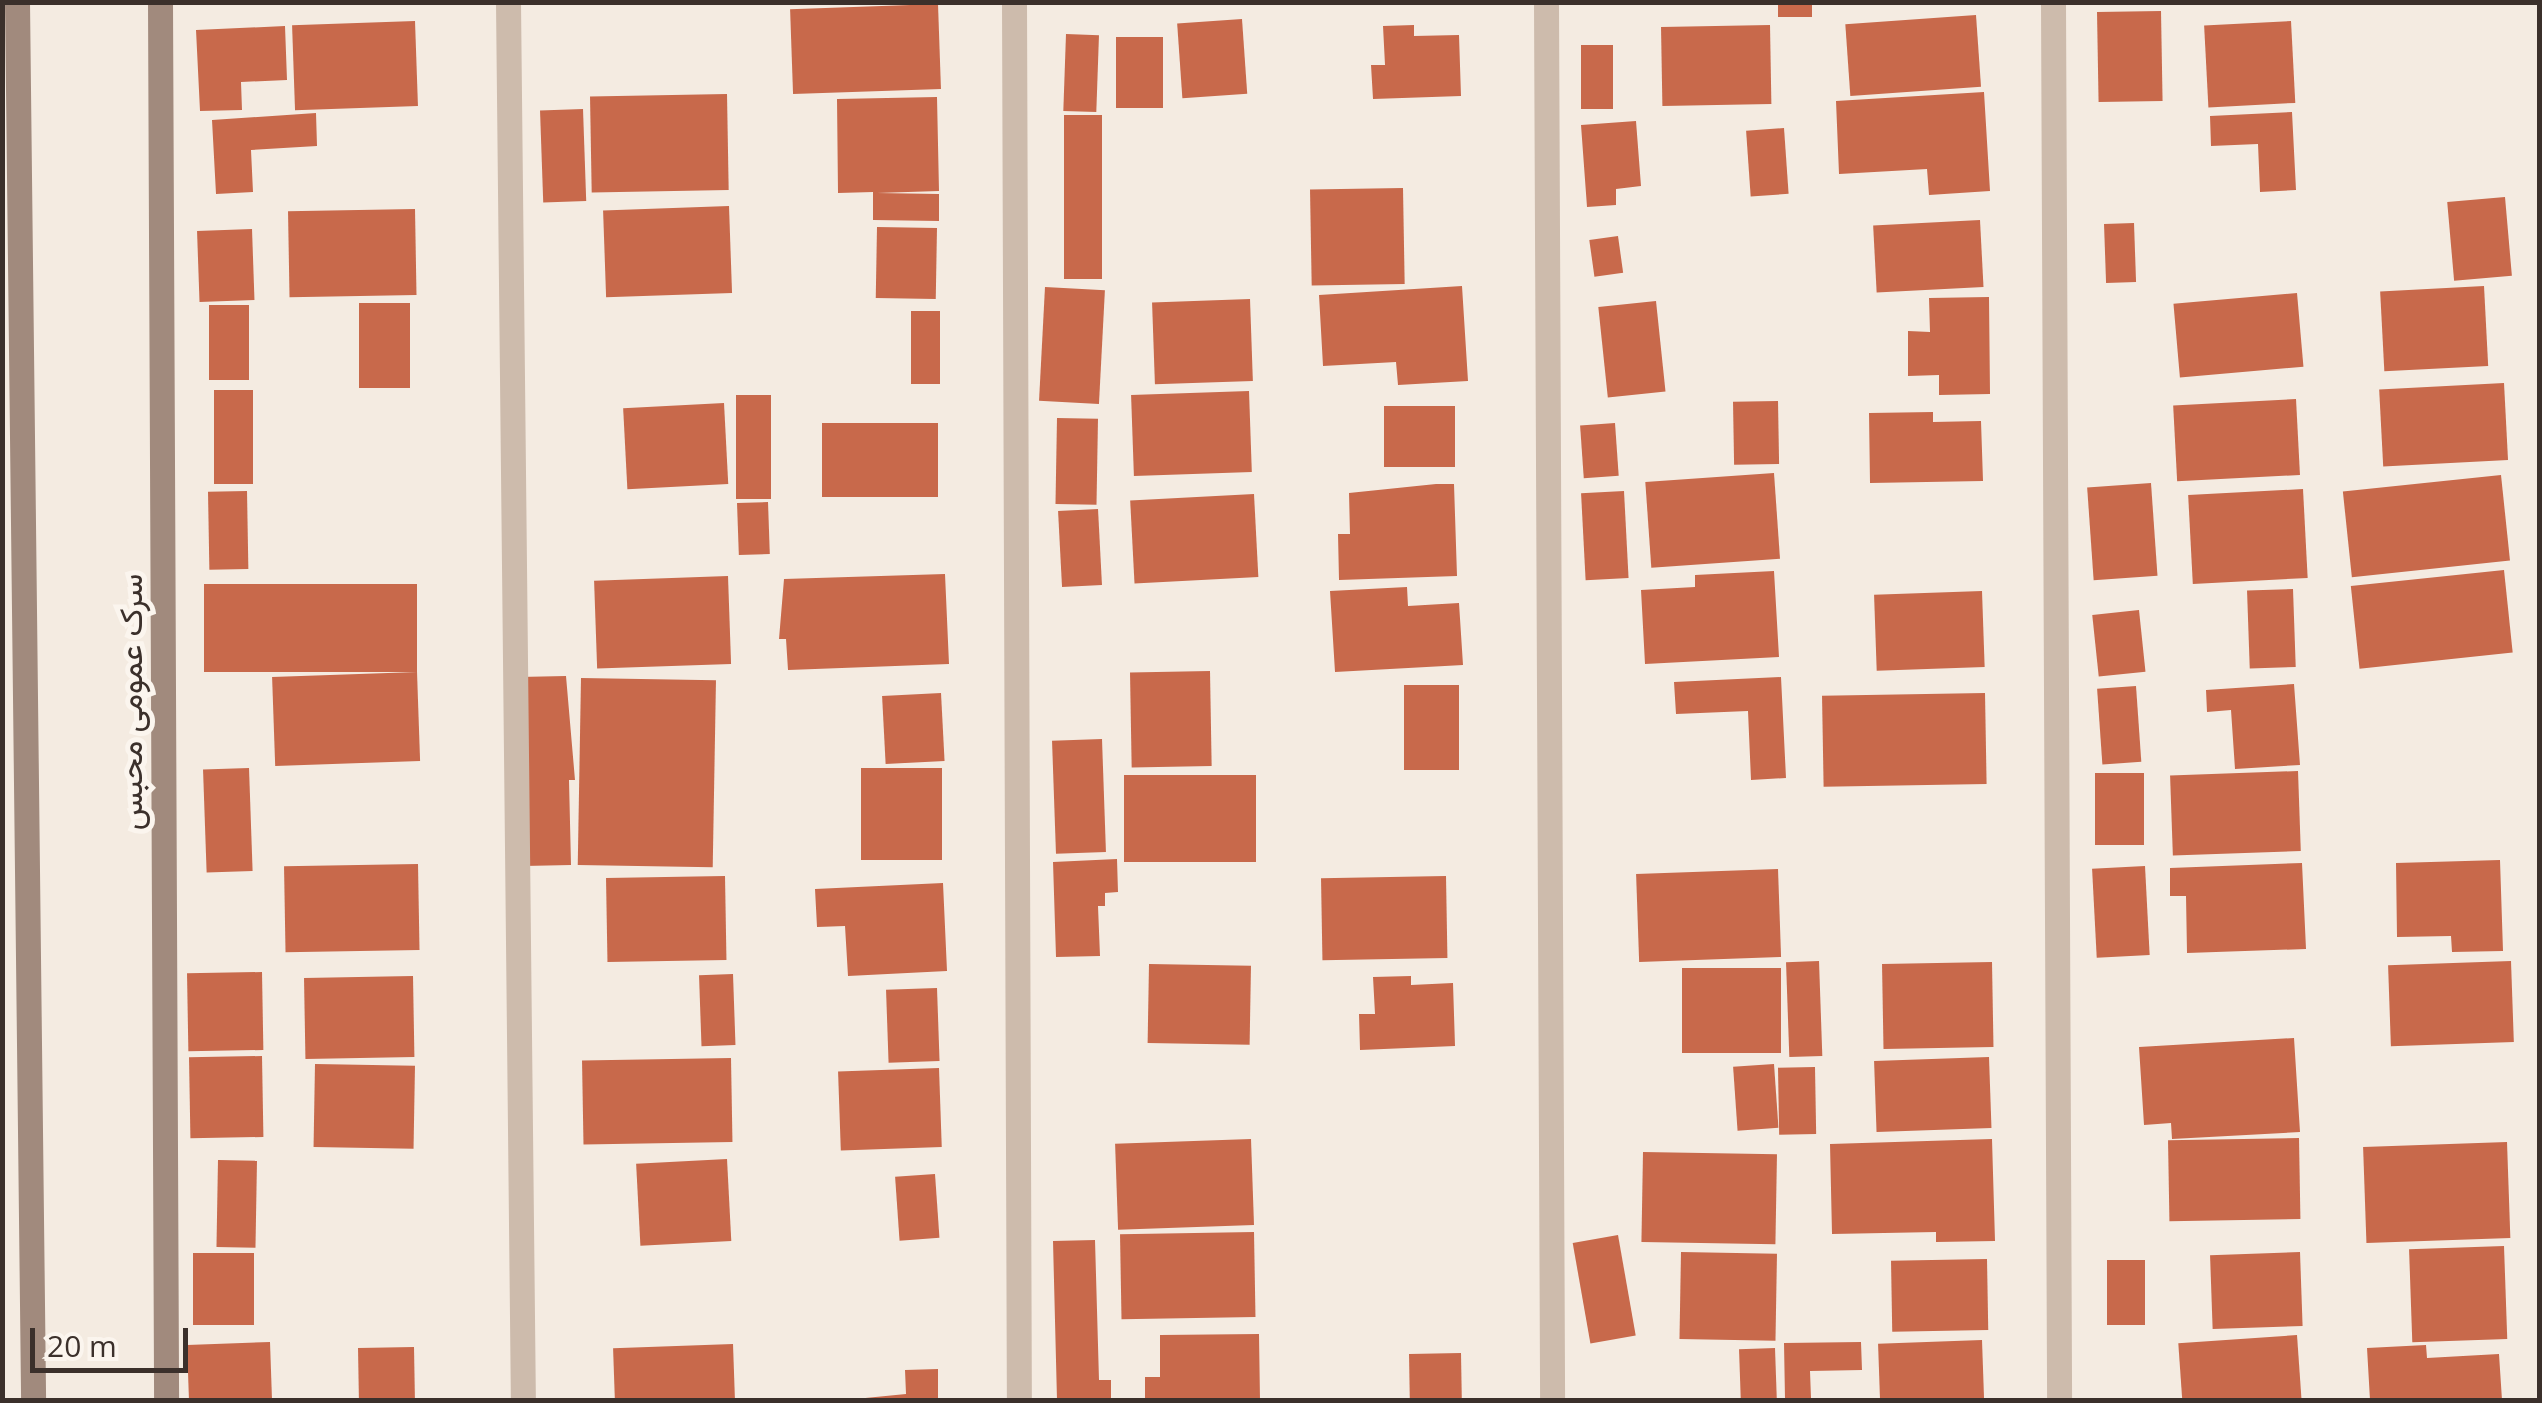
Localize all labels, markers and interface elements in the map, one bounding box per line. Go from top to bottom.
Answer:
street label: سرک عمومی محبس [111,574,149,830]
scale bar [35,1308,192,1370]
text: 20 m [47,1325,117,1366]

